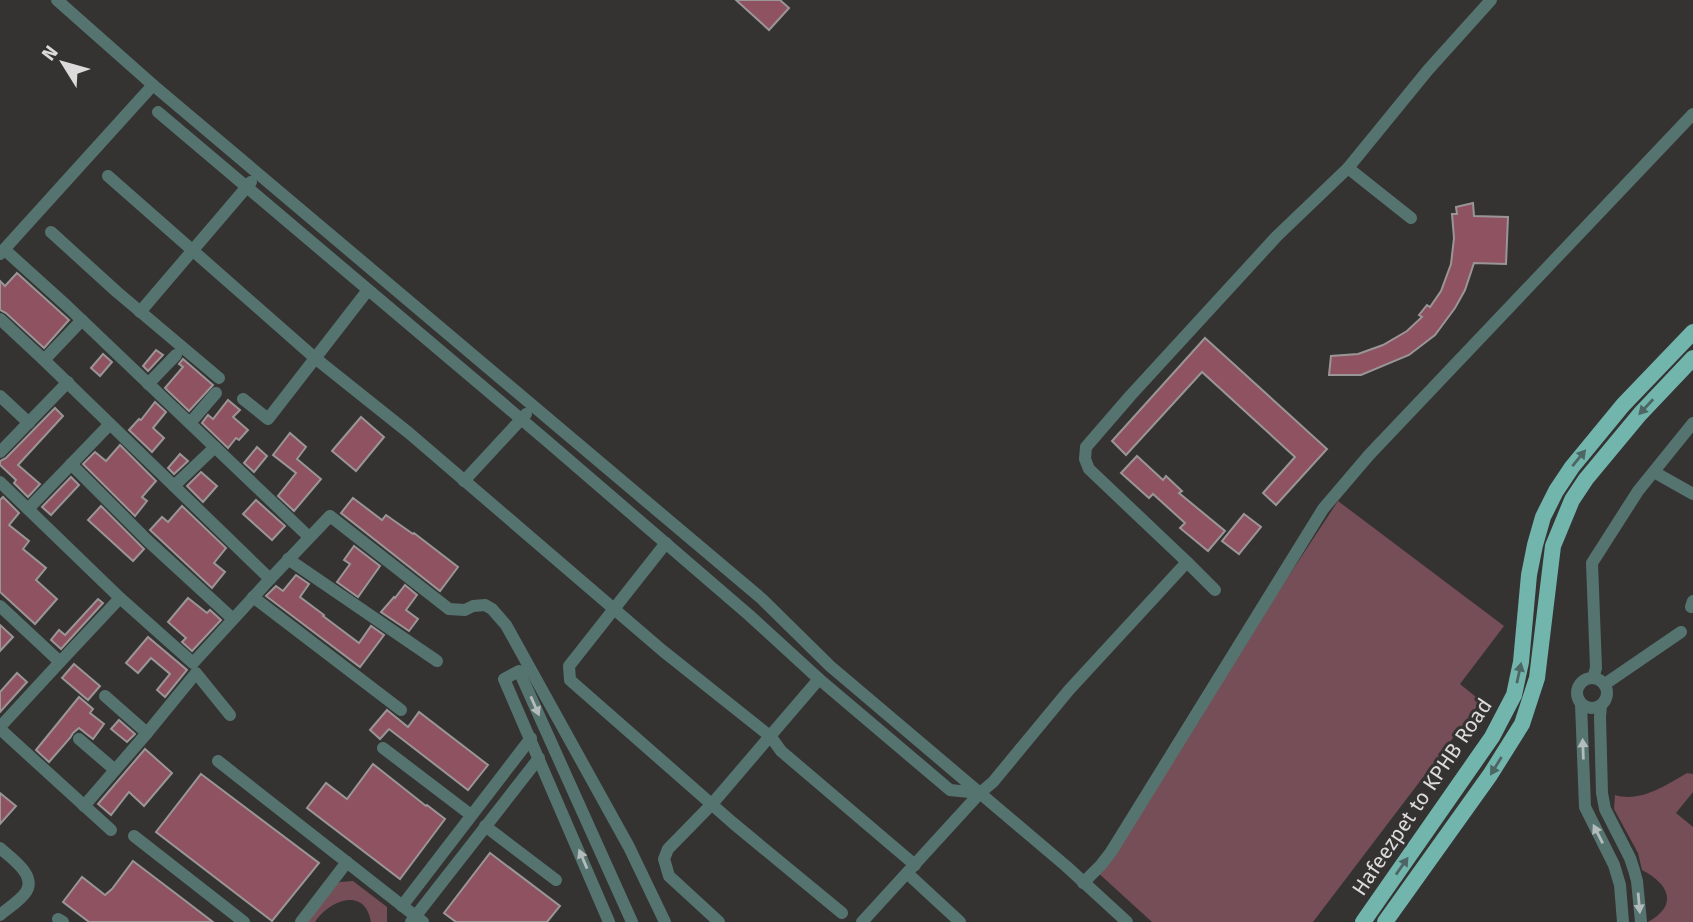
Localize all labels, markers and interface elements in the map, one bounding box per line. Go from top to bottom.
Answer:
north arrow [28,28,98,98]
text: N [37,41,63,65]
one-way arrow [1639,398,1655,415]
one-way arrow [1572,450,1587,468]
one-way arrow [1513,662,1524,684]
street label: Hafeezpet to KPHB Road [1346,693,1498,901]
one-way arrow [529,696,541,716]
one-way arrow [1578,738,1589,760]
one-way arrow [1490,756,1503,775]
one-way arrow [1593,824,1604,844]
one-way arrow [577,848,588,869]
one-way arrow [1395,857,1409,875]
one-way arrow [1634,892,1645,914]

